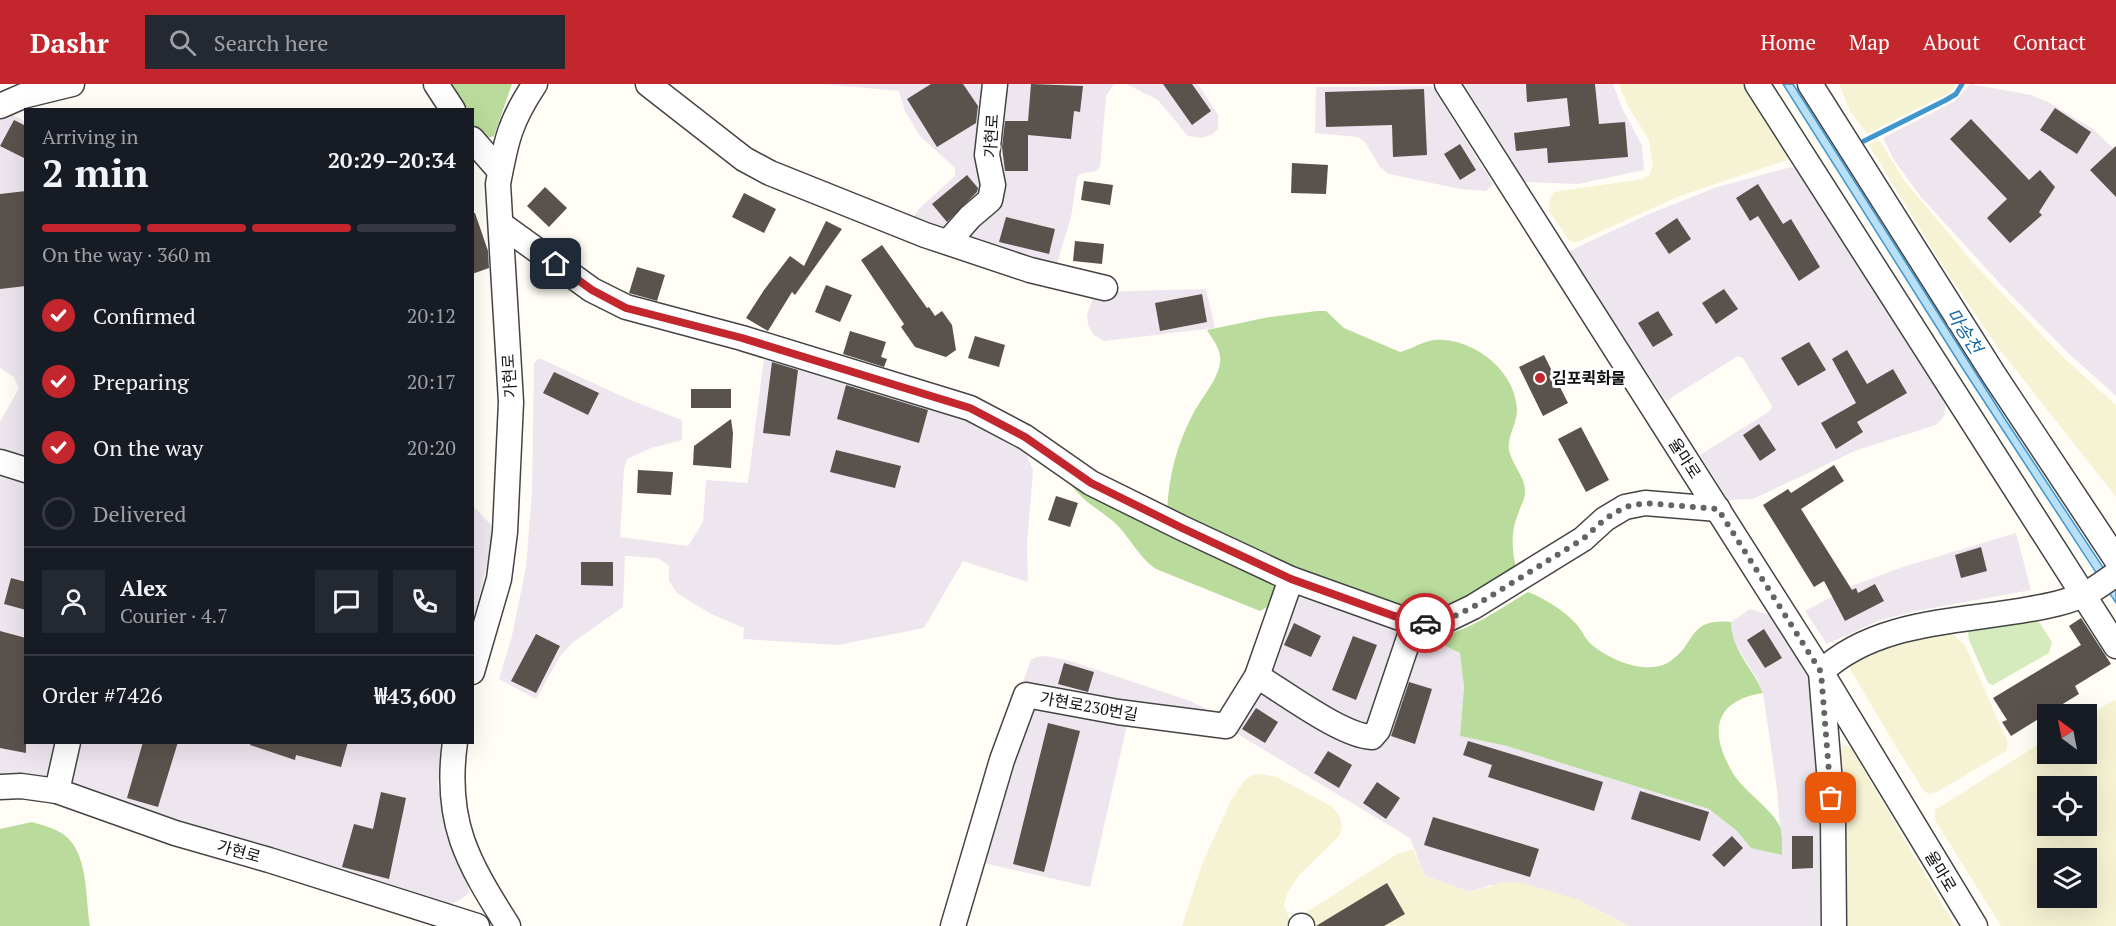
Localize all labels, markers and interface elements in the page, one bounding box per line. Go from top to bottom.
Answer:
search box [145,15,565,69]
text: Dashr [30,24,109,61]
icon: search [166,26,199,59]
text: Search here [214,28,328,57]
text: Home [1760,28,1816,56]
text: Map [1849,28,1890,56]
text: About [1923,28,1980,56]
text: Contact [2013,28,2086,56]
street label: 가현로 [979,113,1003,159]
text: Arriving in [42,123,138,150]
text: 20:29–20:34 [328,145,456,174]
text: 2 min [42,146,149,198]
pin [530,238,581,289]
text: On the way · 360 m [42,241,211,268]
icon: home [539,247,572,280]
icon: check [42,299,75,332]
text: Confirmed [93,301,196,330]
text: 20:12 [407,302,456,329]
water label: 마송천 [1941,303,1990,360]
street label: 가현로 [497,353,521,399]
icon: check [42,365,75,398]
text: Preparing [93,367,189,396]
place label: 김포퀵화물 [1552,367,1626,389]
text: 20:17 [407,368,456,395]
marker: 김포퀵화물 [1533,371,1547,385]
icon: check [42,431,75,464]
text: On the way [93,433,203,462]
street label: 율마로 [1664,433,1706,483]
text: 20:20 [407,434,456,461]
text: Delivered [93,499,186,528]
button: person [42,570,105,633]
button: chat [315,570,378,633]
button: phone [393,570,456,633]
text: Alex [120,573,167,602]
courier [1395,593,1455,653]
text: Courier · 4.7 [120,602,228,629]
icon: car [1409,607,1442,640]
text: Order #7426 [42,680,162,709]
text: ₩43,600 [374,681,456,710]
street label: 가현로230번길 [1038,687,1140,725]
north arrow [2037,704,2097,764]
map controls [2037,704,2097,908]
pin [1805,772,1856,823]
button: locate [2037,776,2097,836]
icon: bag [1814,781,1847,814]
street label: 가현로 [215,834,264,868]
street label: 율마로 [1920,846,1962,896]
button: layers [2037,848,2097,908]

